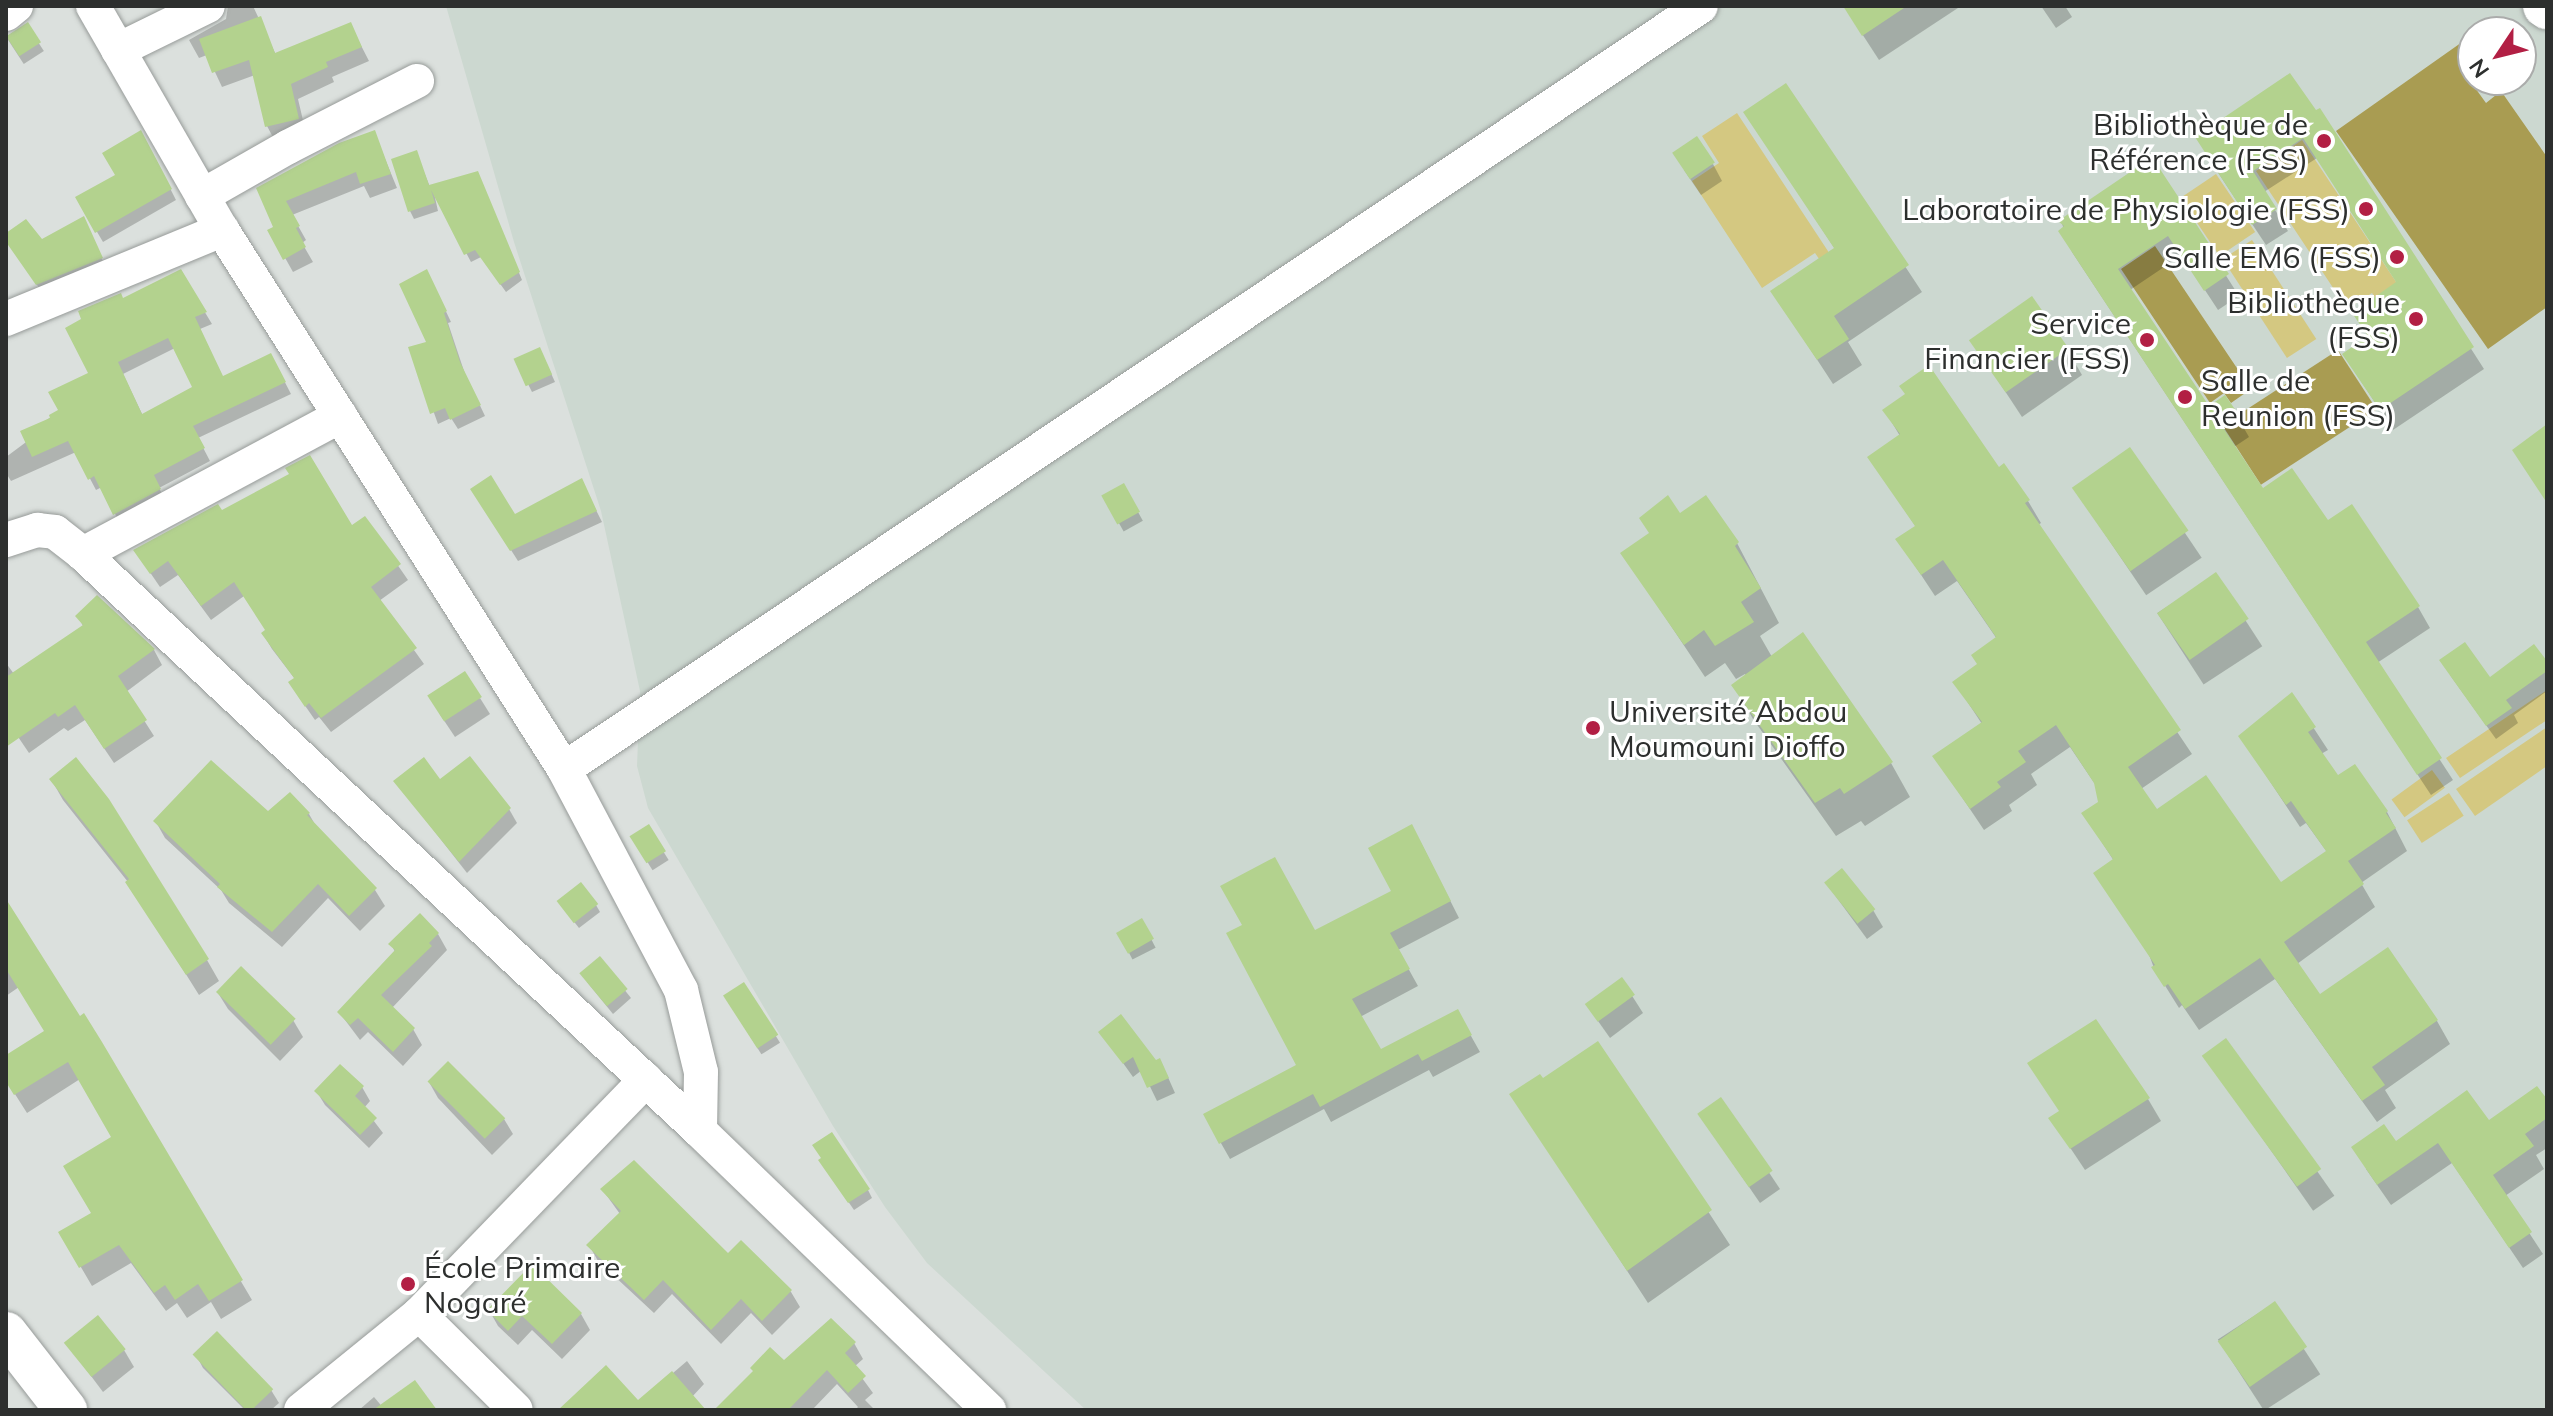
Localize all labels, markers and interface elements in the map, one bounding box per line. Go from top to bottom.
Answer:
north arrow [2457,16,2537,96]
text: N [2463,54,2495,83]
place label: Bibliothèque de Référence (FSS) [2089,106,2308,176]
marker: Bibliothèque de Référence (FSS) [2315,132,2333,150]
place label: Laboratoire de Physiologie (FSS) [1902,191,2350,227]
marker: Laboratoire de Physiologie (FSS) [2357,200,2375,218]
place label: Salle EM6 (FSS) [2164,239,2381,275]
marker: Salle EM6 (FSS) [2388,248,2406,266]
place label: Bibliothèque (FSS) [2227,284,2400,354]
place label: Service Financier (FSS) [1924,305,2131,376]
marker: Bibliothèque (FSS) [2407,310,2425,328]
marker: Service Financier (FSS) [2138,331,2156,349]
place label: Salle de Reunion (FSS) [2201,362,2395,432]
marker: Salle de Reunion (FSS) [2176,388,2194,406]
place label: Université Abdou Moumouni Dioffo [1609,693,1847,764]
marker: Université Abdou Moumouni Dioffo [1584,719,1602,737]
place label: École Primaire Nogaré [424,1249,620,1320]
marker: École Primaire Nogaré [399,1275,417,1293]

